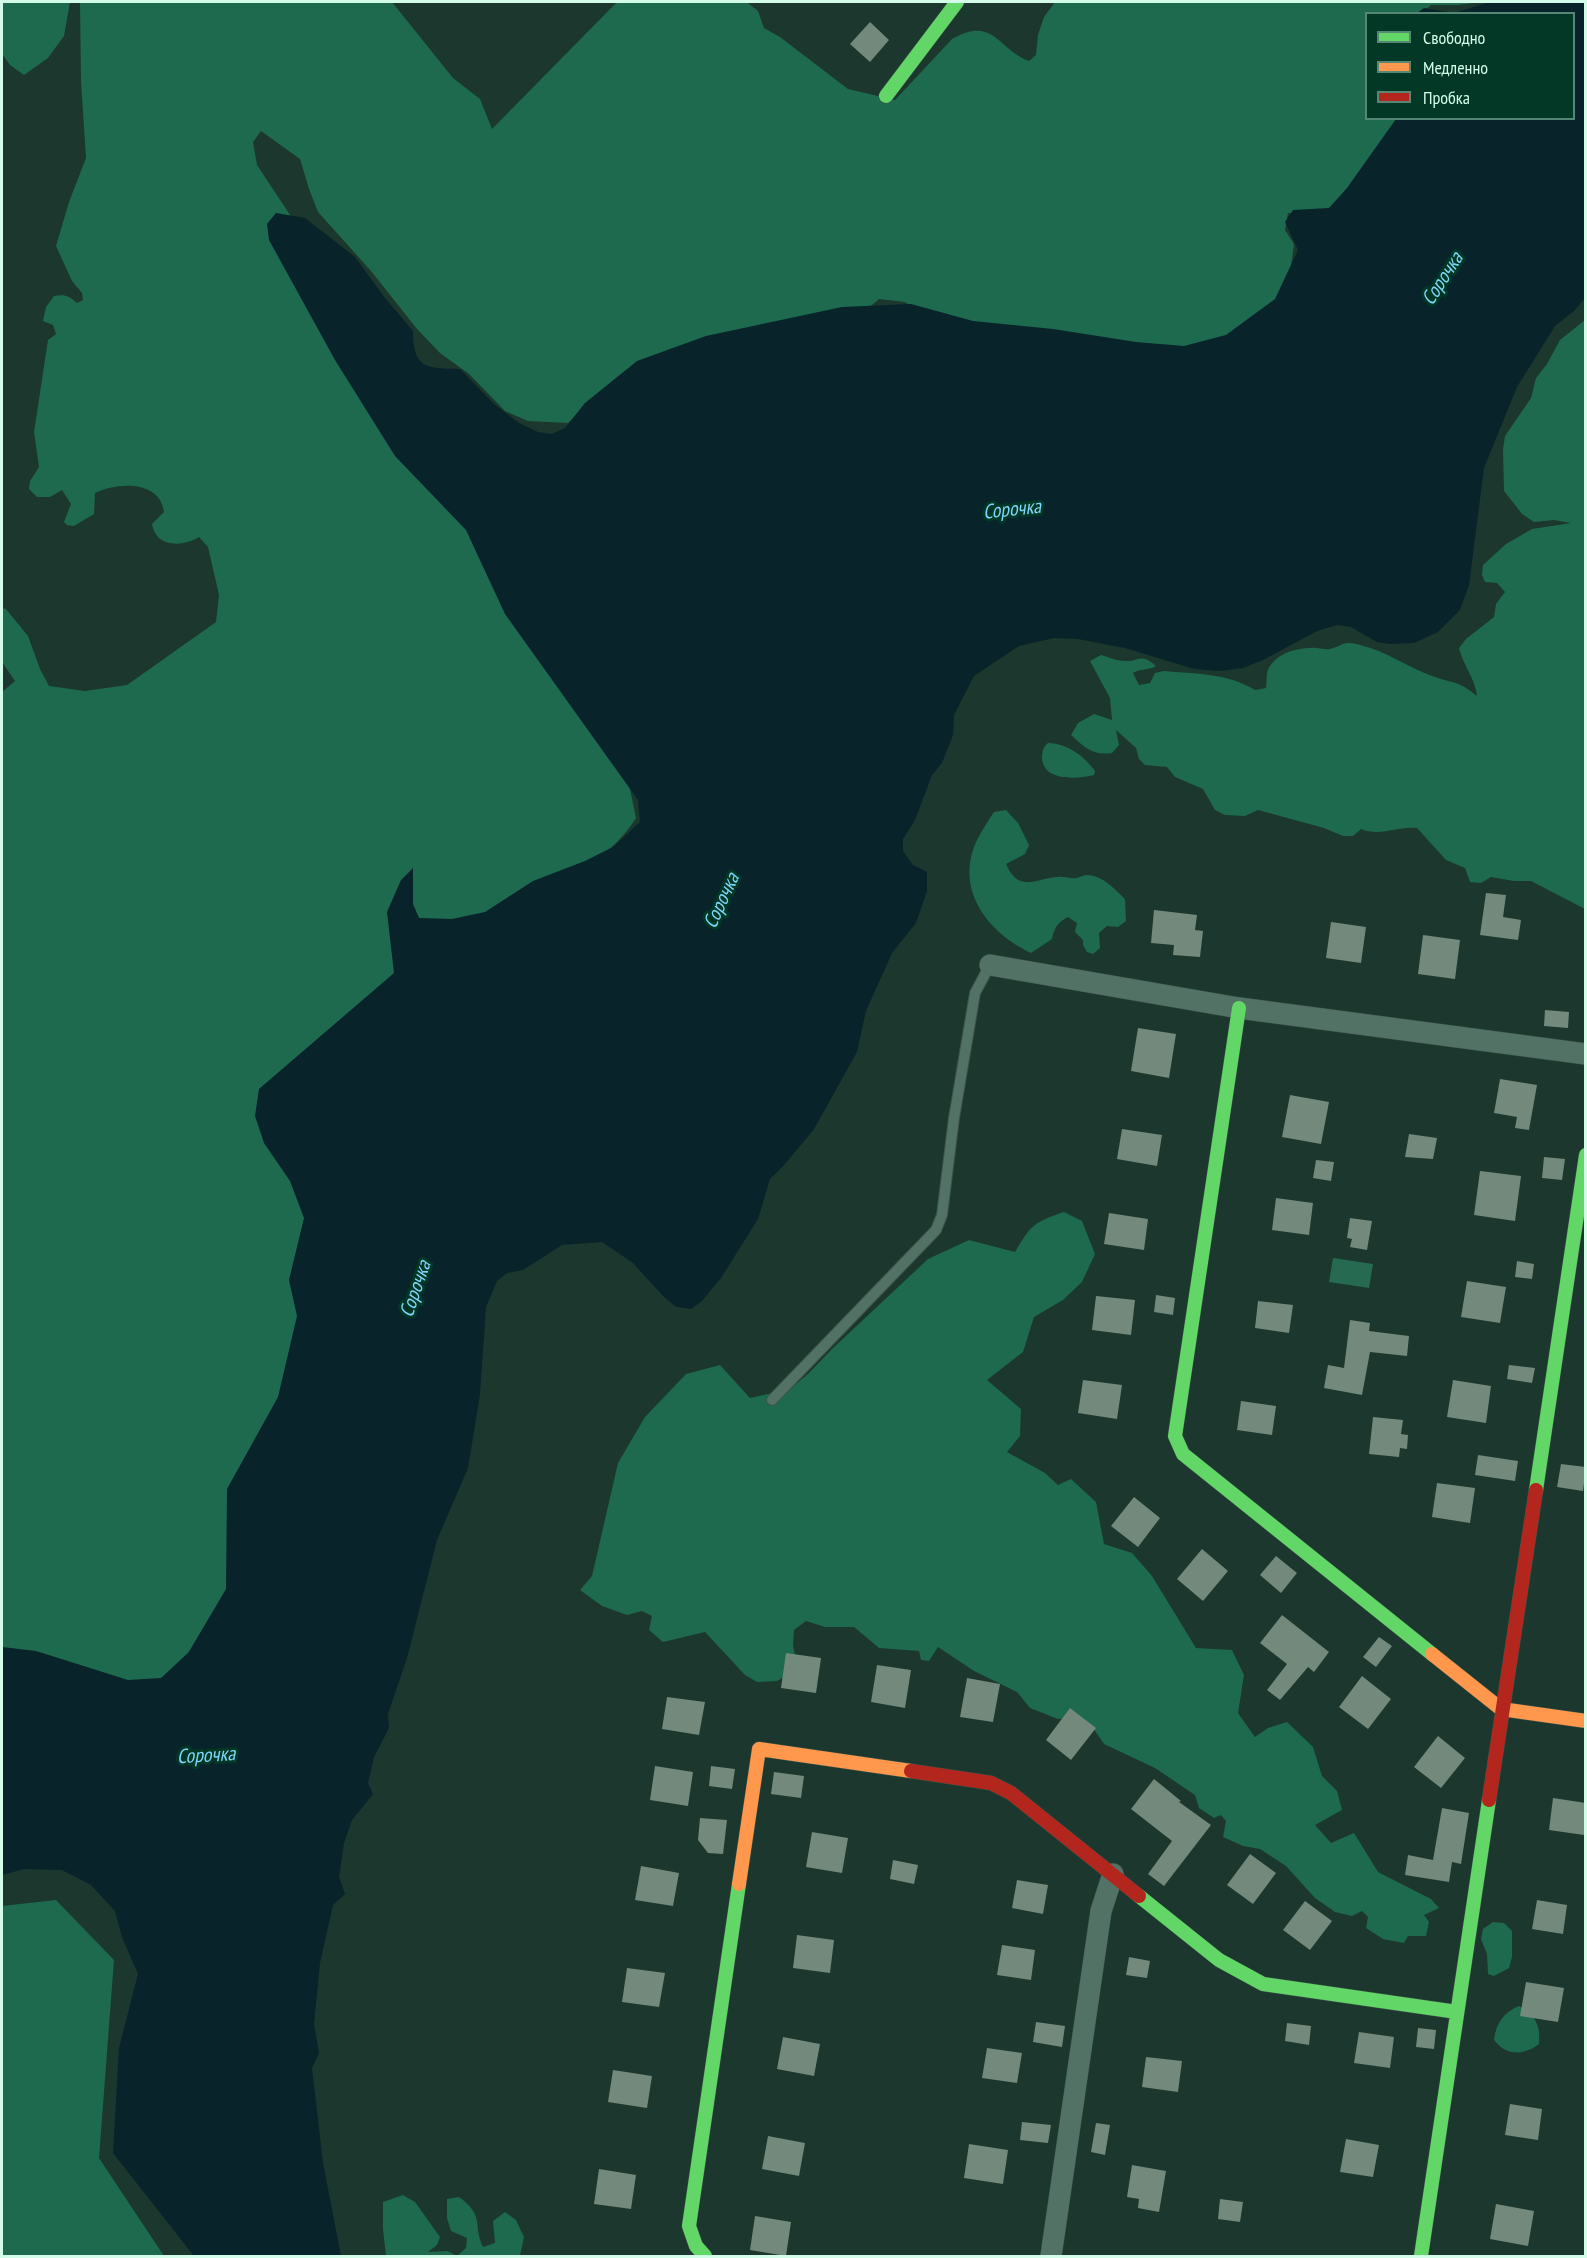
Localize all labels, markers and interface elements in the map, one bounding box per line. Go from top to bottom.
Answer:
legend [1365,12,1575,120]
text: Свободно [1423,26,1485,49]
text: Медленно [1423,56,1488,79]
text: Пробка [1423,86,1470,109]
water label: Сорочка [1417,248,1469,310]
water label: Сорочка [982,495,1042,525]
water label: Сорочка [699,870,745,932]
water label: Сорочка [395,1258,437,1320]
water label: Сорочка [176,1742,236,1770]

